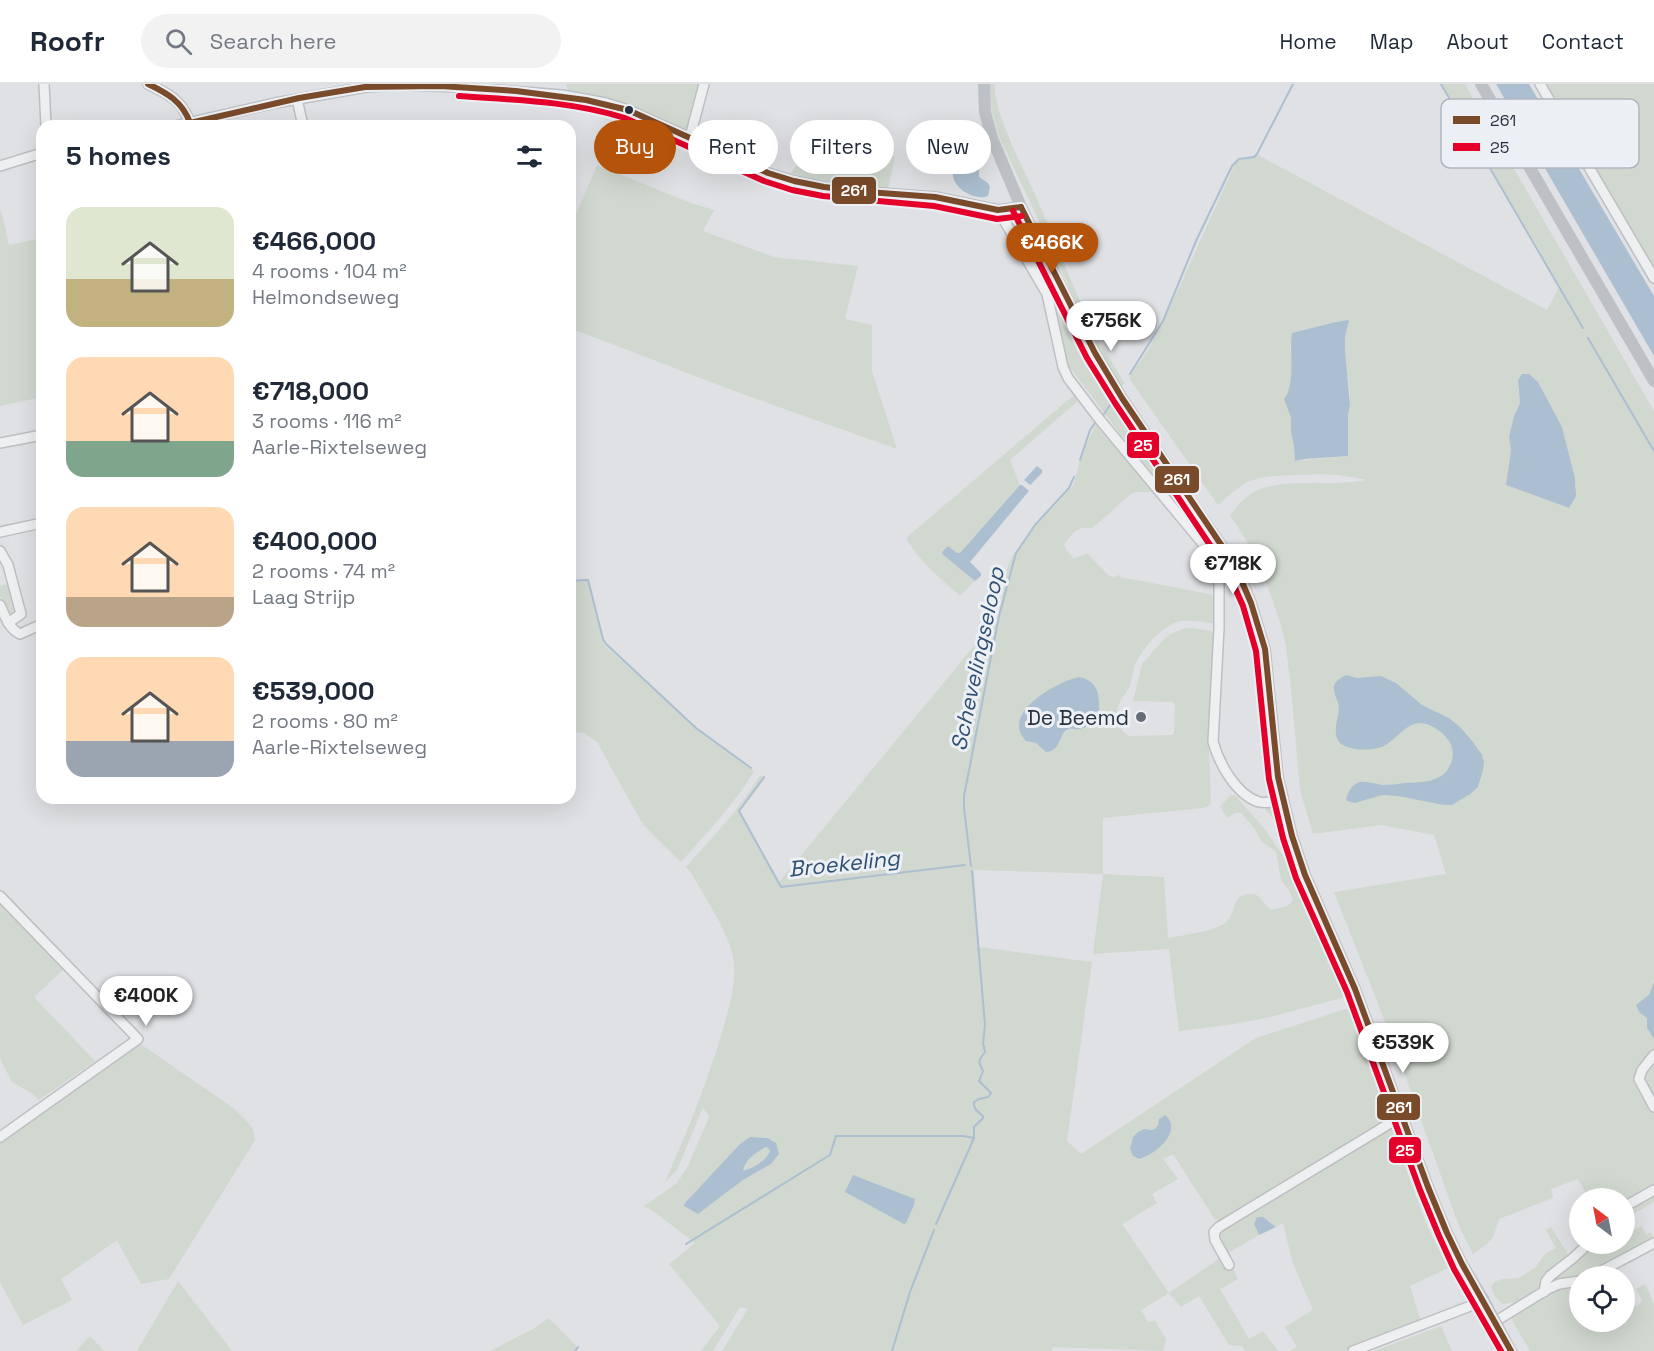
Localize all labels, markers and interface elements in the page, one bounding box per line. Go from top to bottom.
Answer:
search box [141,14,561,68]
text: Roofr [30,23,105,59]
icon: search [162,25,195,58]
text: Search here [210,27,337,55]
text: Home [1279,28,1337,55]
text: Map [1370,28,1414,55]
text: About [1447,28,1509,55]
text: Contact [1542,28,1624,55]
legend [1441,99,1639,168]
unlabelled marker [623,104,635,116]
text: 261 [1490,110,1516,131]
chip: Buy [594,120,676,174]
chip: Rent [688,120,778,174]
chip: Filters [790,120,894,174]
chip: New [906,120,991,174]
text: 25 [1490,137,1509,158]
text: 5 homes [66,139,171,173]
icon: filters [513,140,546,173]
line badge: 261 [831,176,877,205]
text: 261 [841,180,867,201]
pin: €466K [1010,223,1094,274]
text: €466,000 [252,224,376,258]
text: €466K [1020,229,1084,255]
icon: home [114,231,186,303]
text: 4 rooms · 104 m² [252,258,407,284]
text: Helmondseweg [252,284,399,310]
pin: €756K [1069,301,1153,352]
text: €756K [1080,307,1142,333]
text: €718,000 [252,374,369,408]
icon: home [114,381,186,453]
text: 3 rooms · 116 m² [252,408,402,434]
line badge: 25 [1126,431,1160,459]
text: Aarle-Rixtelseweg [252,434,427,460]
text: 25 [1133,435,1153,456]
line badge: 261 [1154,465,1200,494]
text: 261 [1164,469,1190,490]
text: €400,000 [252,524,377,558]
icon: home [114,531,186,603]
pin: €718K [1191,544,1275,595]
text: €718K [1204,550,1262,576]
text: 2 rooms · 74 m² [252,558,395,584]
water label: Schevelingseloop [944,564,1010,753]
text: Laag Strijp [252,584,355,610]
text: €539,000 [252,674,375,708]
icon: home [114,681,186,753]
place label: De Beemd [1027,704,1129,731]
text: 2 rooms · 80 m² [252,708,398,734]
marker: De Beemd [1134,710,1148,724]
text: Aarle-Rixtelseweg [252,734,427,760]
water label: Broekeling [787,843,902,883]
pin: €400K [104,976,188,1027]
text: €400K [114,982,178,1008]
pin: €539K [1361,1023,1445,1074]
text: €539K [1372,1029,1434,1055]
line badge: 261 [1376,1093,1421,1121]
text: 261 [1386,1097,1412,1118]
line badge: 25 [1388,1136,1422,1164]
text: 25 [1395,1140,1415,1161]
north arrow [1569,1188,1635,1254]
map controls [1569,1188,1635,1332]
button: locate [1569,1266,1635,1332]

